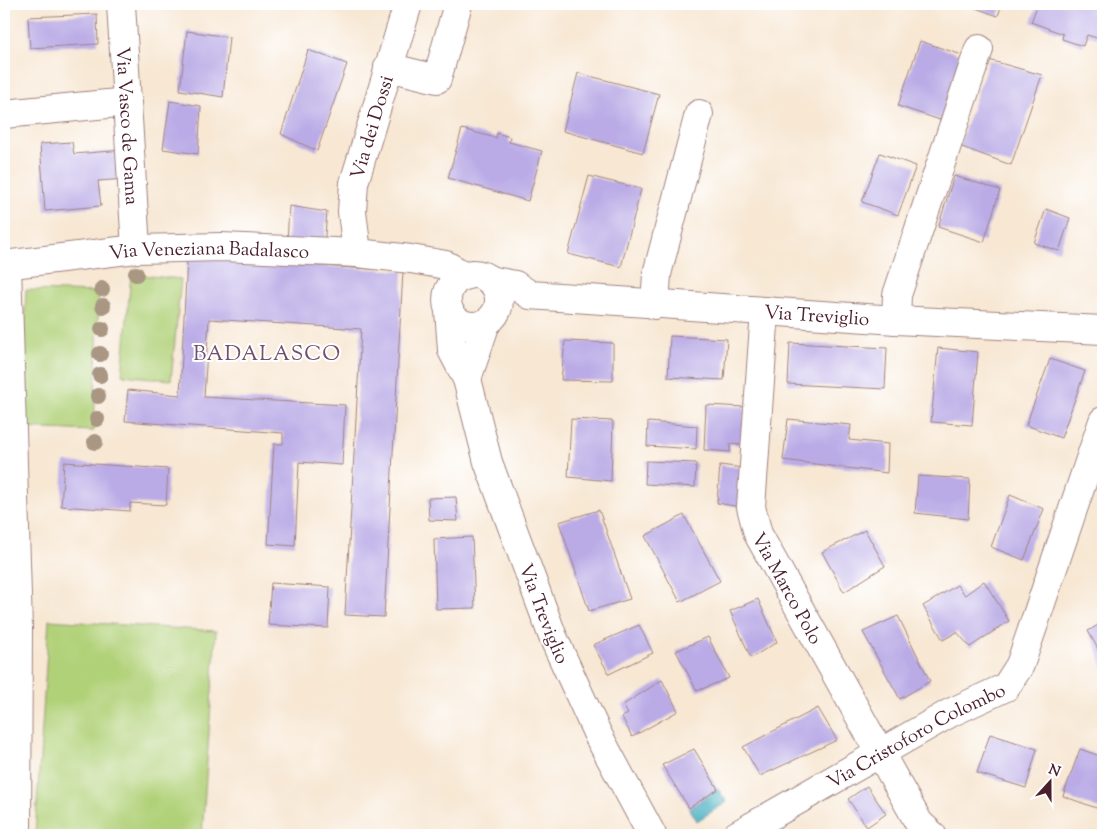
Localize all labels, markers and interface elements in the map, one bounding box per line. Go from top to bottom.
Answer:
street label: Via Vasco de Gama [108,46,144,206]
street label: Via dei Dossi [345,72,402,183]
street label: Via Veneziana Badalasco [108,236,310,268]
street label: Via Treviglio [763,300,870,334]
district label: BADALASCO [193,340,341,370]
street label: Via Marco Polo [744,528,828,650]
street label: Via Treviglio [511,560,575,669]
street label: Via Cristoforo Colombo [823,678,1011,797]
north arrow [1024,756,1074,806]
text: N [1045,760,1063,783]

